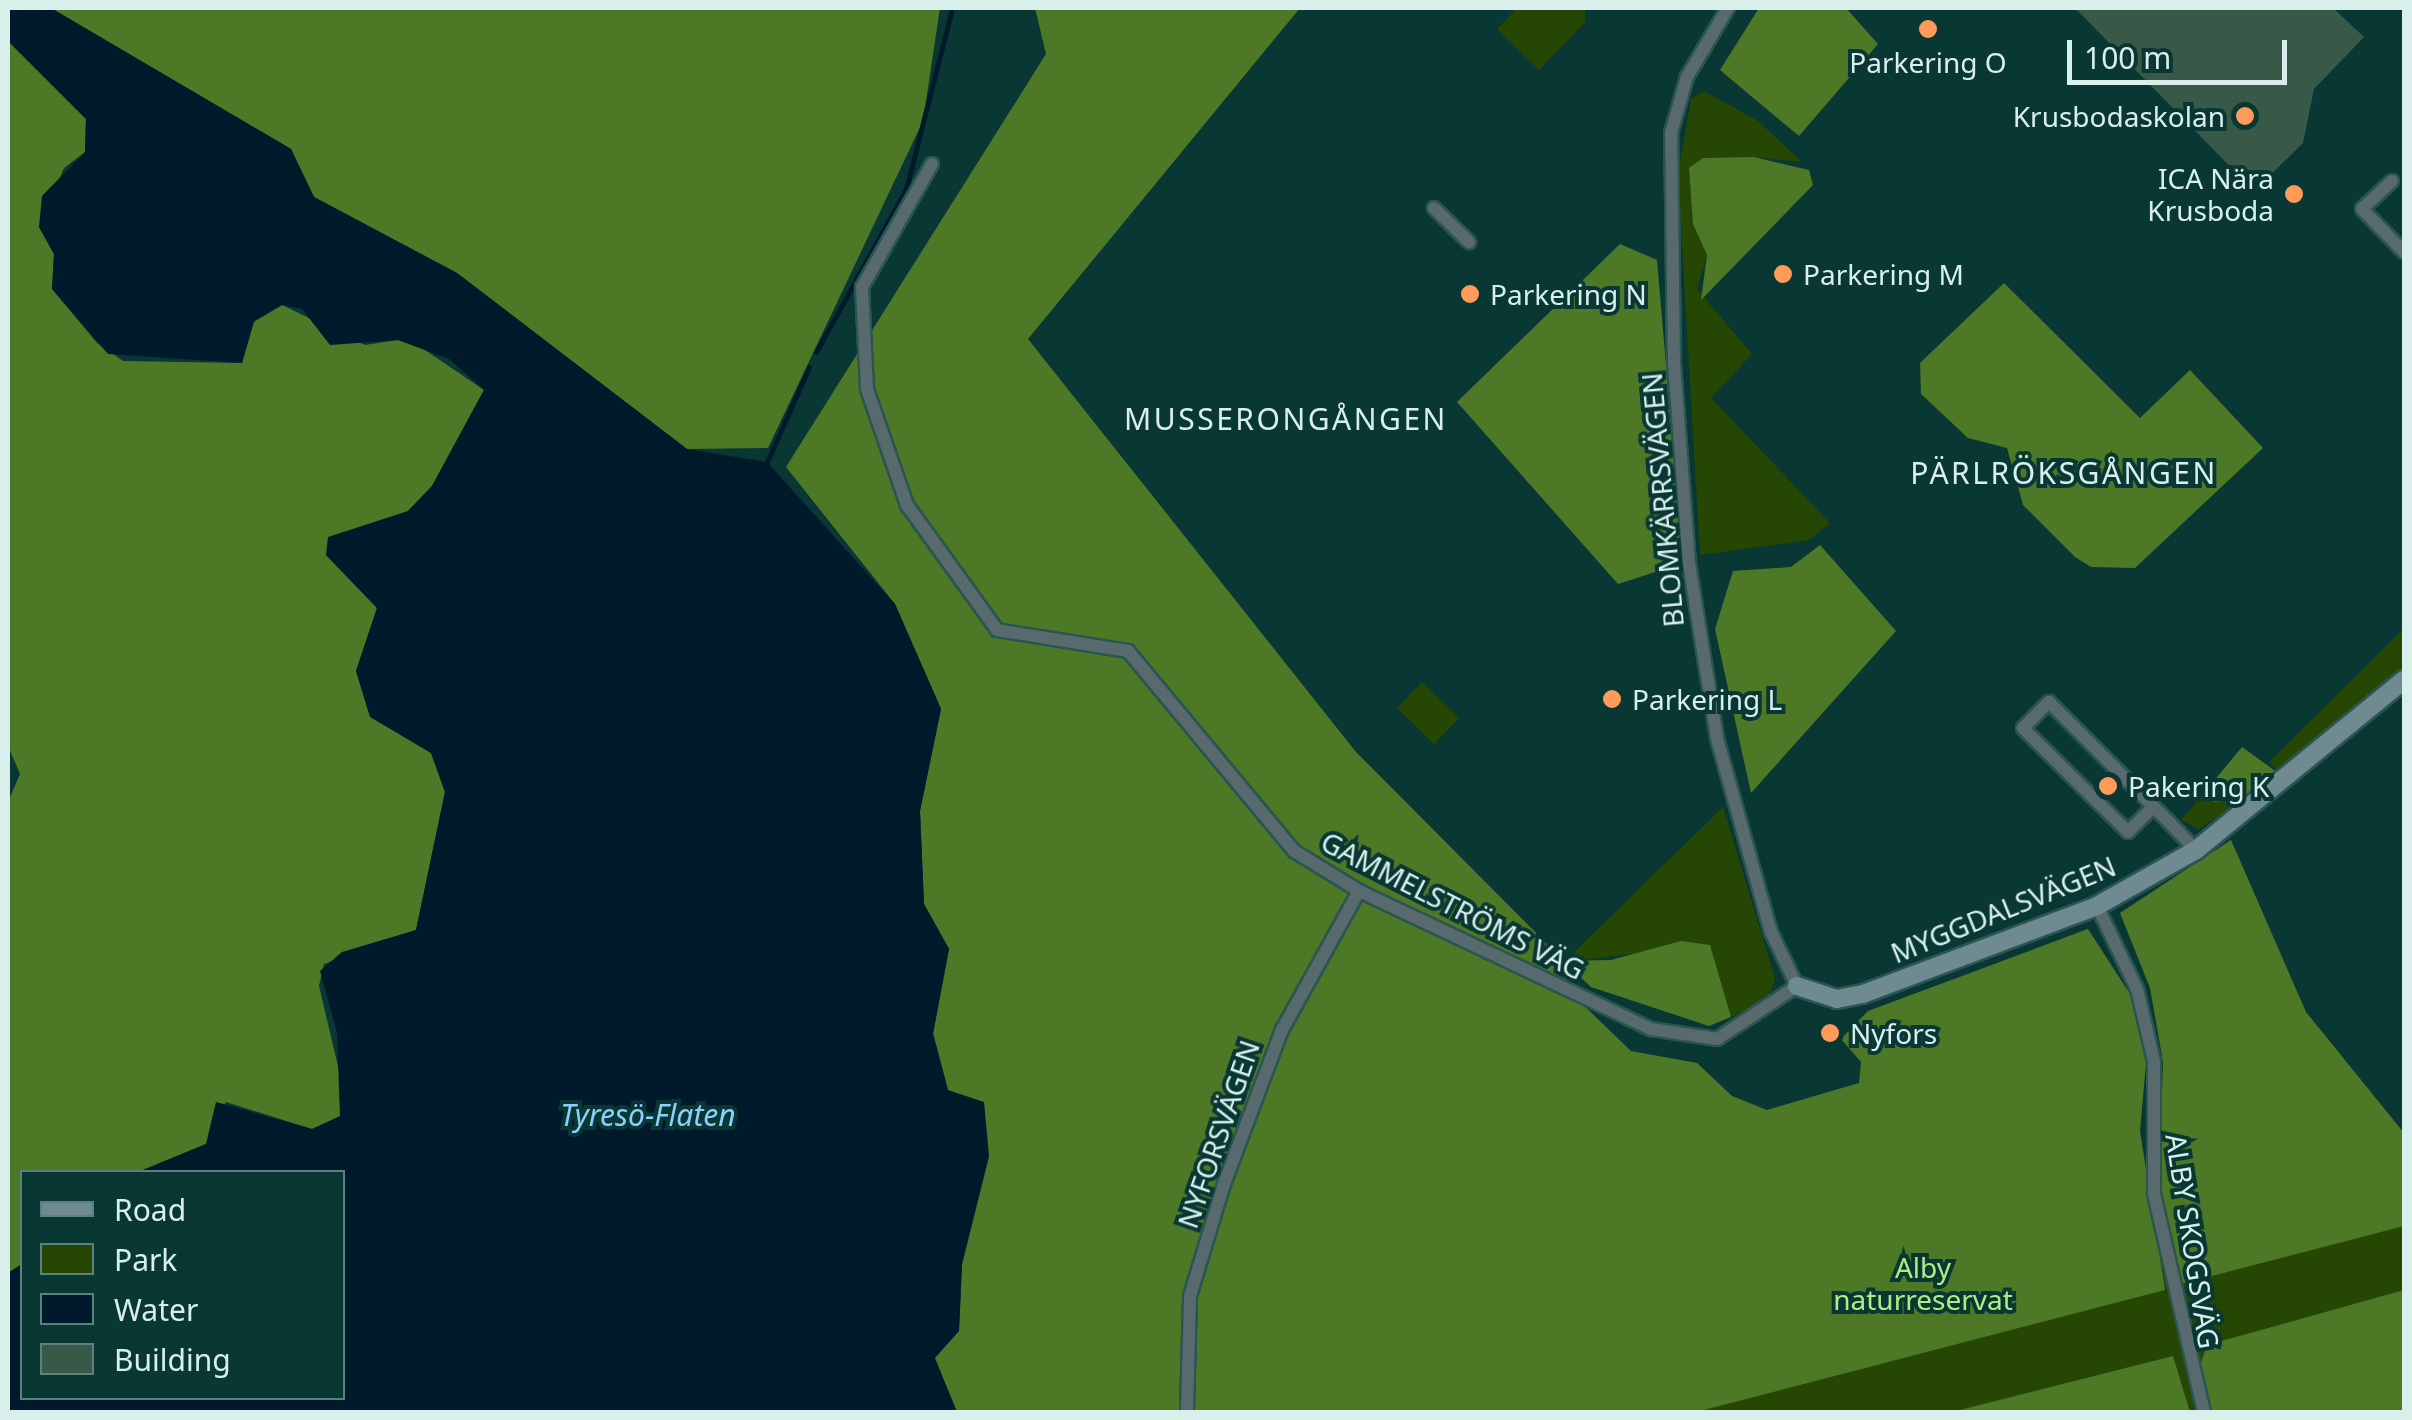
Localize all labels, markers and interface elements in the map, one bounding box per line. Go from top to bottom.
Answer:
marker: Parkering O [1917,18,1939,40]
scale bar [2072,20,2292,82]
text: 100 m [2084,37,2171,78]
place label: Parkering O [1849,45,2007,79]
place label: Krusbodaskolan [2013,99,2225,133]
marker: Krusbodaskolan [2234,105,2256,127]
place label: ICA Nära Krusboda [2147,161,2274,227]
marker: ICA Nära Krusboda [2283,183,2305,205]
place label: Parkering M [1803,257,1964,291]
marker: Parkering M [1772,263,1794,285]
place label: Parkering N [1490,277,1647,311]
marker: Parkering N [1459,283,1481,305]
street label: BLOMKÄRRSVÄGEN [1634,371,1690,629]
district label: MUSSERONGÅNGEN [1124,401,1448,437]
district label: PÄRLRÖKSGÅNGEN [1910,455,2218,491]
place label: Parkering L [1632,682,1782,716]
marker: Parkering L [1601,688,1623,710]
place label: Pakering K [2128,769,2269,803]
marker: Pakering K [2097,775,2119,797]
street label: GAMMELSTRÖMS VÄG [1316,824,1590,986]
street label: MYGGDALSVÄGEN [1886,849,2120,969]
place label: Nyfors [1850,1016,1937,1050]
marker: Nyfors [1819,1022,1841,1044]
street label: NYFORSVÄGEN [1170,1036,1266,1232]
water label: Tyresö-Flaten [560,1097,736,1133]
street label: ALBY SKOGSVÄG [2159,1131,2227,1351]
legend [20,1170,345,1400]
text: Road [114,1189,186,1230]
text: Park [114,1239,177,1280]
park label: Alby naturreservat [1833,1250,2013,1316]
text: Water [114,1289,198,1330]
text: Building [114,1339,231,1380]

